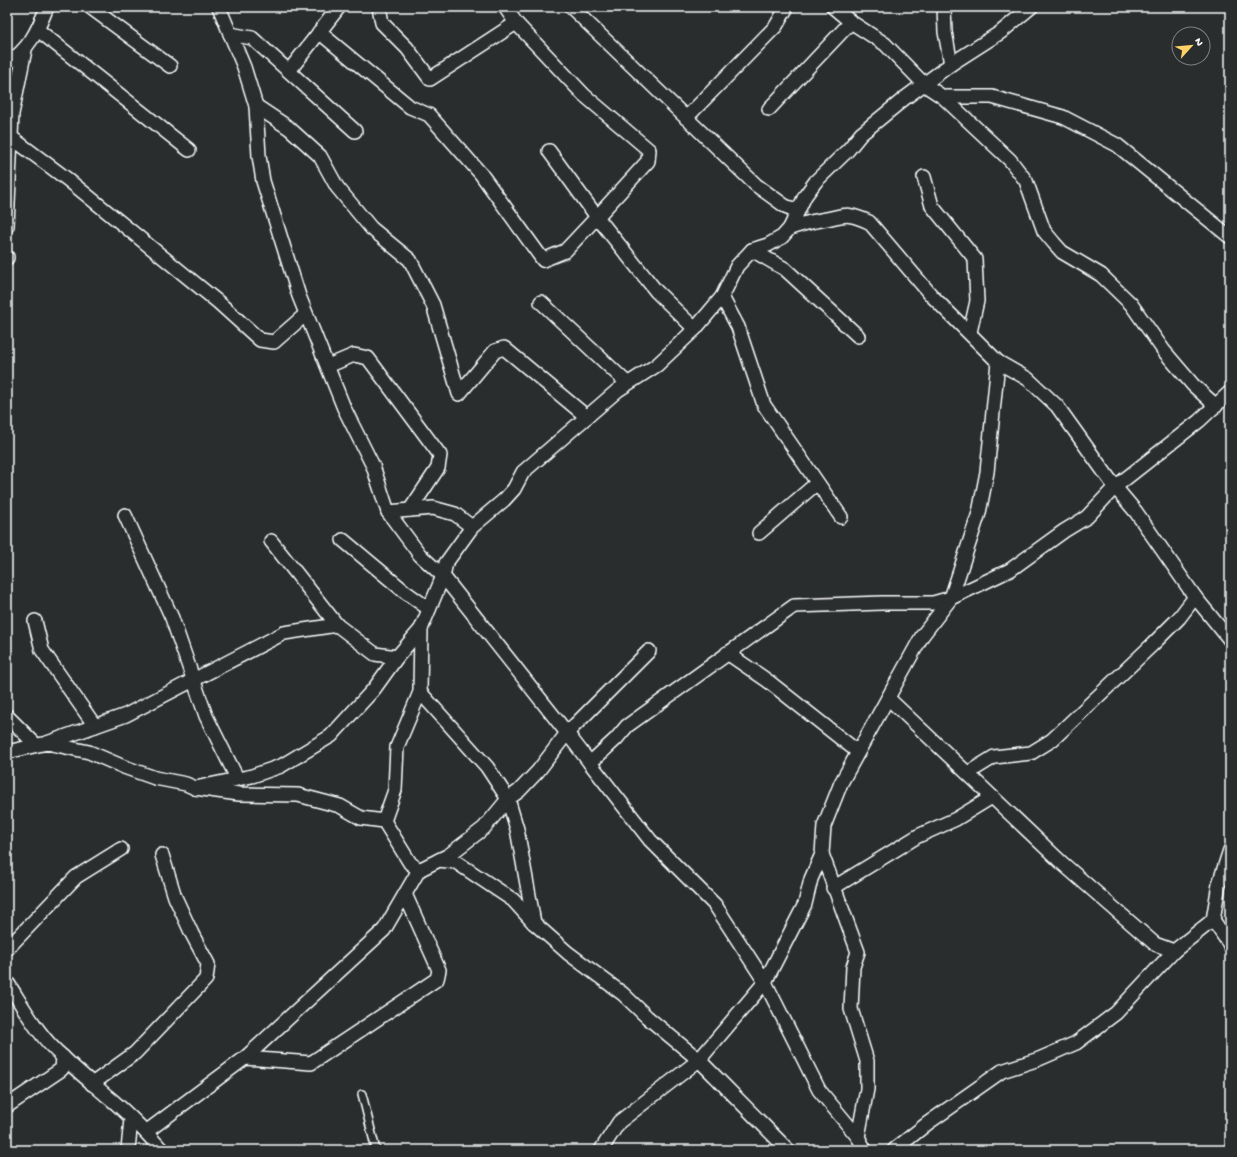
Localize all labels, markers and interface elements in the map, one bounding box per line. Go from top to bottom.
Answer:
north arrow [1171,26,1211,66]
text: N [1191,36,1205,48]

